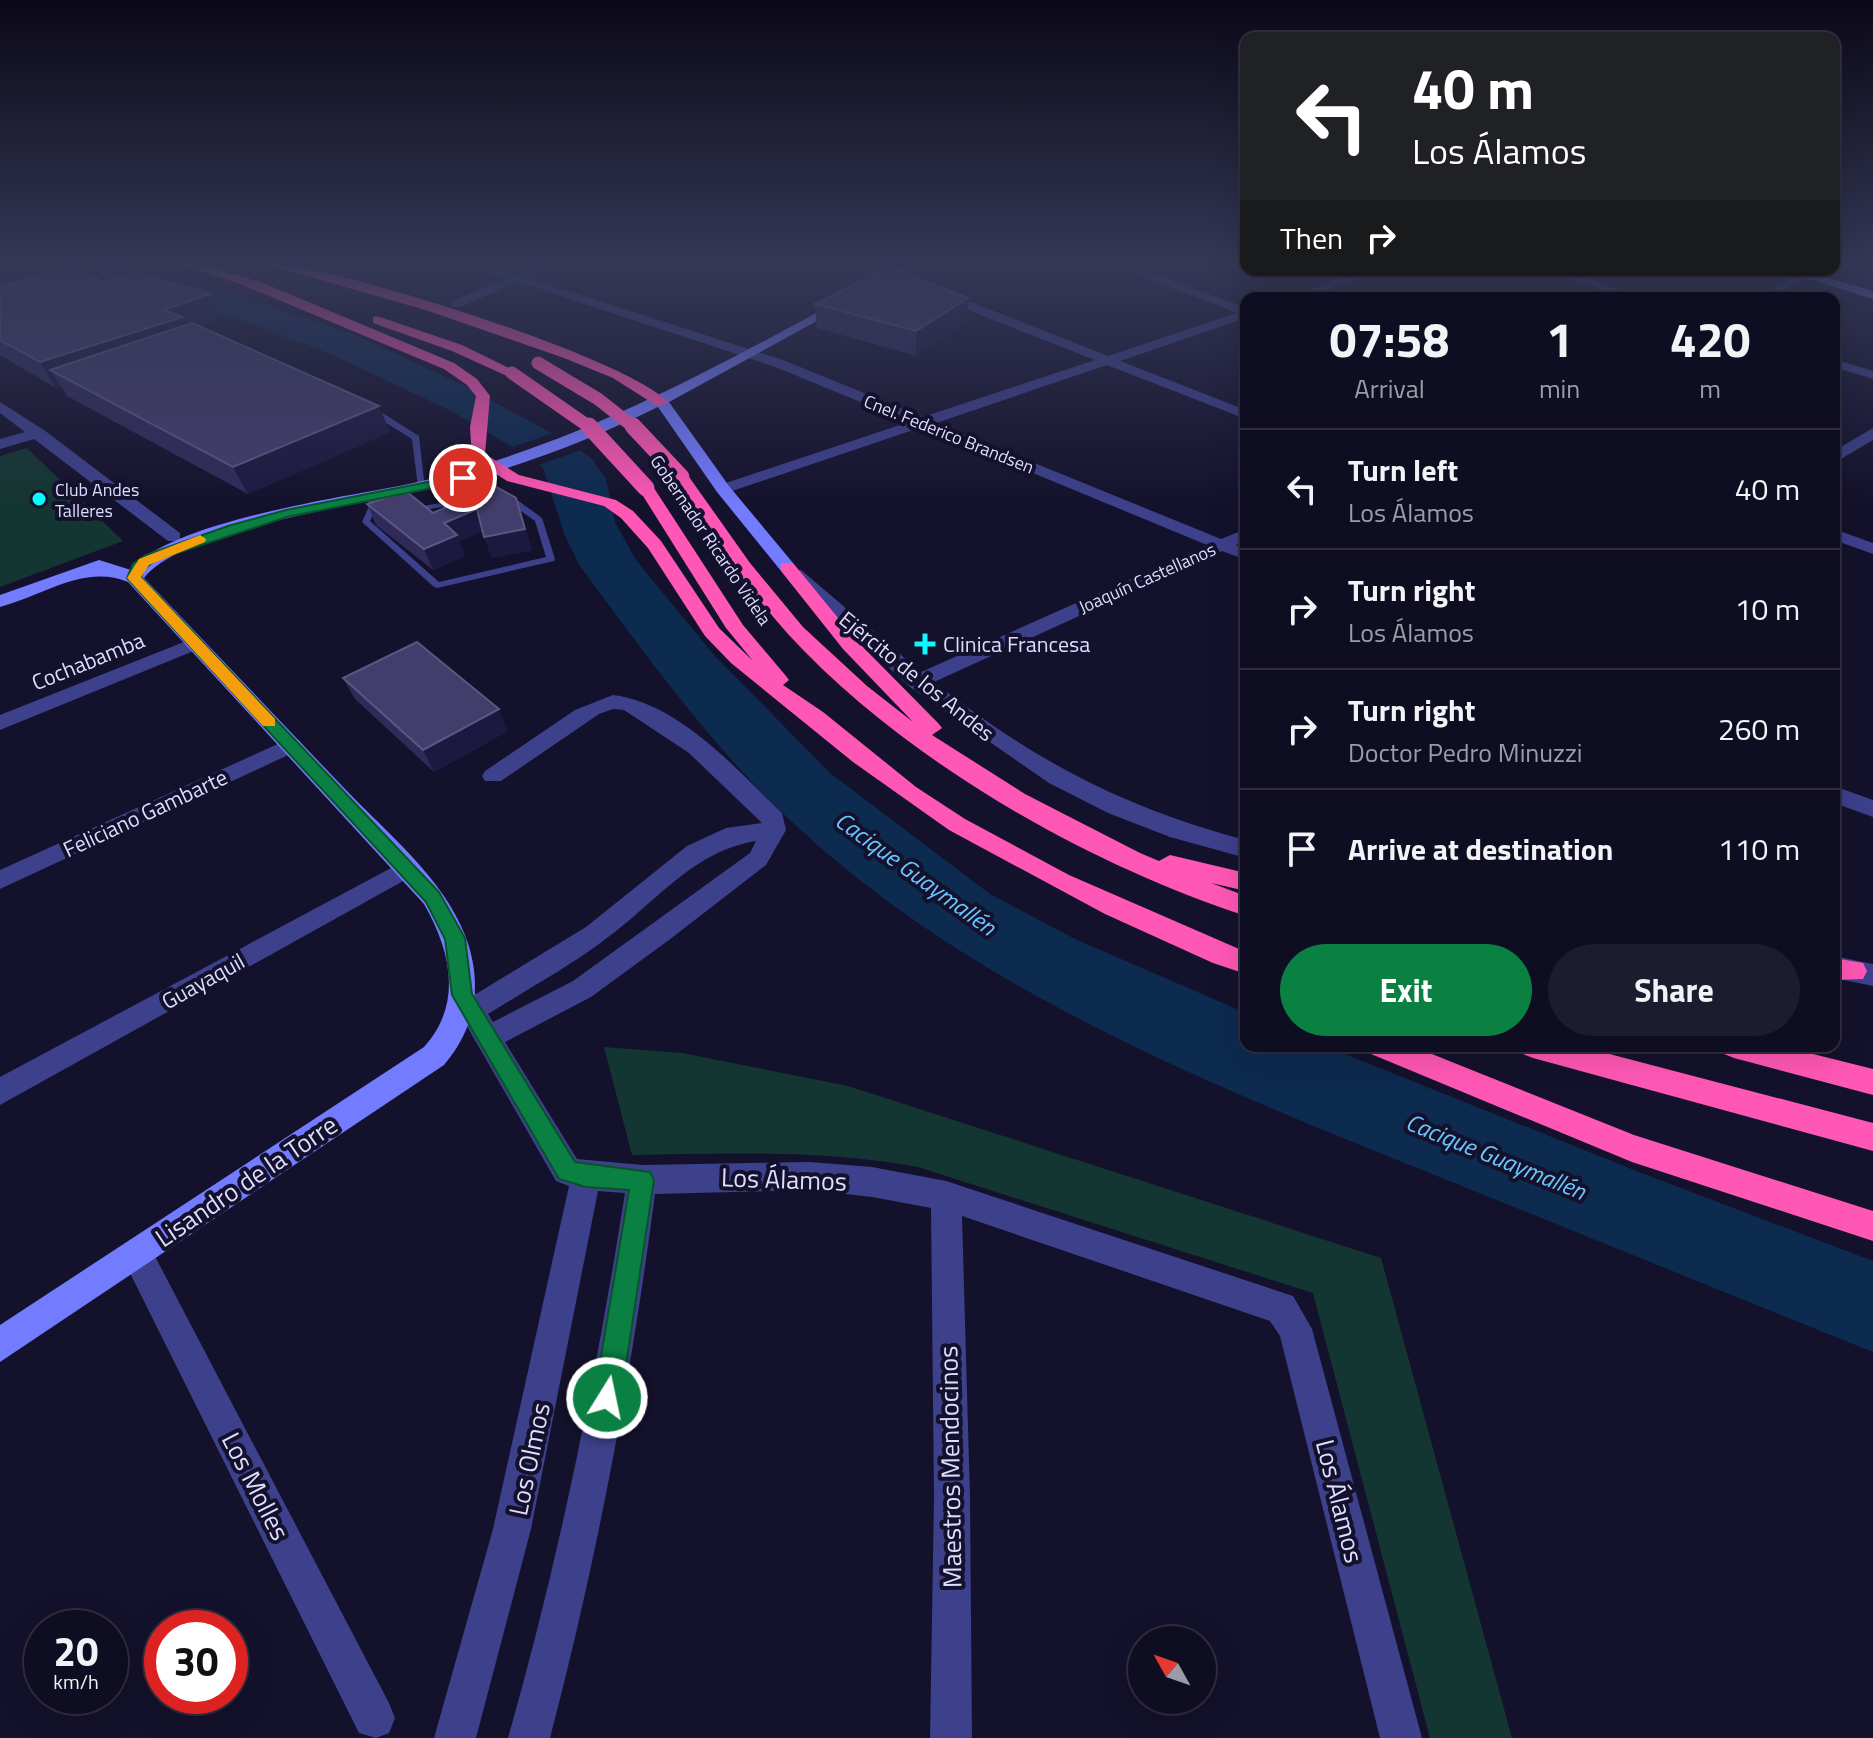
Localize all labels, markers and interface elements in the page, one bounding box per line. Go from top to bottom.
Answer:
text: 40 m [1412,46,1534,131]
icon: left [1280,64,1384,168]
text: Los Álamos [1412,123,1586,178]
text: Then [1280,215,1343,261]
icon: right [1359,216,1403,260]
text: 07:58 [1330,303,1449,376]
text: 1 [1546,303,1573,376]
text: 420 [1670,303,1750,376]
text: Arrival [1354,369,1425,408]
text: min [1539,369,1580,408]
text: m [1699,369,1721,408]
street label: Cnel. Federico Brandsen [860,388,1038,480]
pin [429,444,497,512]
text: Turn left [1348,447,1458,493]
street label: Gobernador Ricardo Videla [644,449,778,631]
icon: arrive [441,456,485,500]
text: 40 m [1735,466,1800,512]
icon: left [1280,467,1324,511]
place label: Club Andes Talleres [55,476,139,524]
marker: Club Andes Talleres [30,490,48,508]
text: Los Álamos [1348,493,1474,532]
street label: Joaquín Castellanos [1074,536,1220,620]
text: Turn right [1348,567,1476,613]
text: 10 m [1735,586,1800,632]
icon: right [1280,587,1324,631]
street label: Ejército de los Andes [832,603,1002,749]
text: Los Álamos [1348,613,1474,652]
street label: Cochabamba [26,623,150,699]
place label: Clinica Francesa [943,627,1090,661]
marker: Clinica Francesa [914,633,936,655]
text: Turn right [1348,687,1476,733]
text: 260 m [1718,706,1800,752]
icon: right [1280,707,1324,751]
text: Doctor Pedro Minuzzi [1348,733,1582,772]
street label: Feliciano Gambarte [57,760,233,866]
water label: Cacique Guaymallén [828,802,1005,944]
text: Arrive at destination [1348,826,1613,872]
text: 110 m [1718,826,1800,872]
icon: arrive [1280,827,1324,871]
street label: Guayaquil [155,944,251,1018]
button: Exit [1280,944,1532,1036]
button: Share [1548,944,1800,1036]
water label: Cacique Guaymallén [1401,1103,1592,1209]
street label: Lisandro de la Torre [147,1105,345,1257]
street label: Los Álamos [720,1157,848,1201]
street label: Maestros Mendocinos [928,1345,972,1589]
position arrow [565,1356,649,1440]
street label: Los Olmos [498,1399,560,1519]
street label: Los Molles [212,1425,300,1547]
street label: Los Álamos [1306,1435,1374,1567]
speed limit sign: 30 [144,1610,248,1714]
text: 20 [54,1621,98,1682]
north arrow [1128,1626,1216,1714]
map controls [1128,1626,1216,1714]
text: km/h [53,1666,99,1697]

